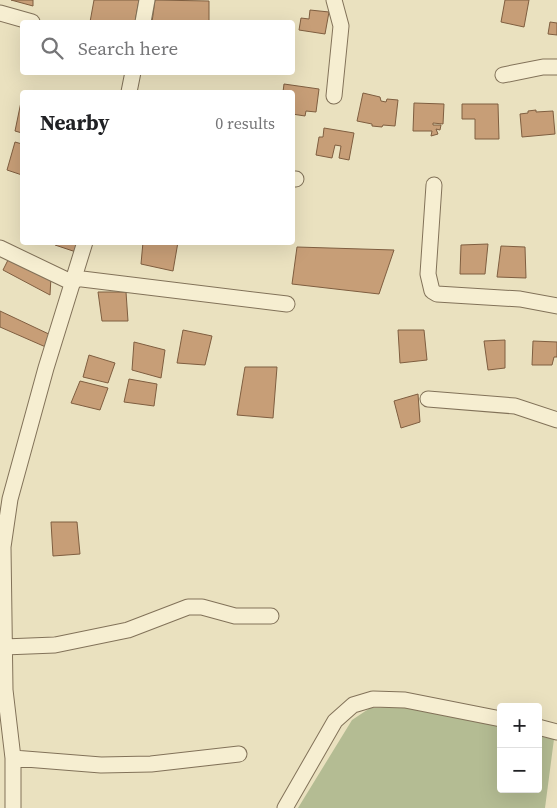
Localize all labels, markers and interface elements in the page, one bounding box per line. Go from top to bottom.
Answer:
search box [20,20,295,75]
icon: search [38,34,66,62]
text: Search here [78,35,178,61]
text: Nearby [40,108,110,137]
text: 0 results [215,112,275,134]
map controls [497,703,542,793]
button: + [497,703,542,748]
button: − [497,748,542,793]

